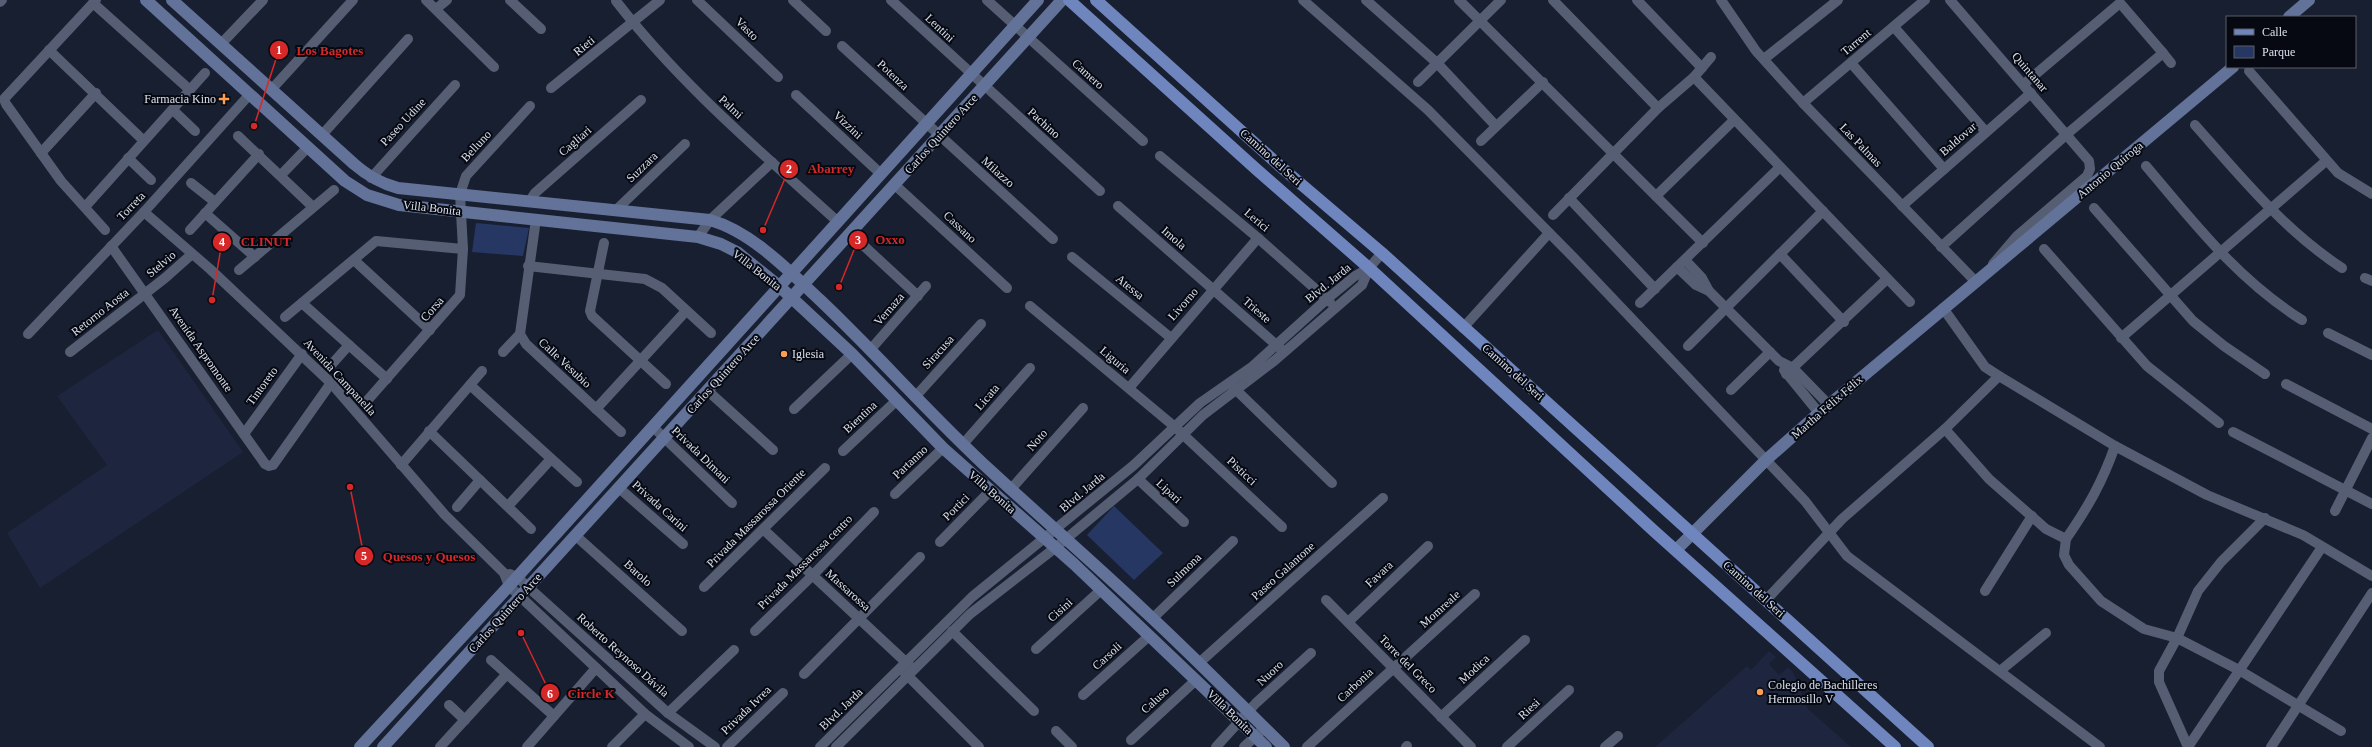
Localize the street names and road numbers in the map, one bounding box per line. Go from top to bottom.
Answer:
street label: Lentini [923,11,958,45]
street label: Vasto [733,15,761,43]
street label: Tarrent [1838,25,1874,58]
street label: Rieti [571,33,598,59]
street label: Quintanar [2009,49,2051,95]
street label: Camero [1069,56,1107,92]
street label: Potenza [874,57,912,94]
street label: Carlos Quintero Arce [901,91,981,177]
street label: Palmi [716,92,746,122]
street label: Paseo Udine [377,95,429,149]
street label: Pachino [1025,105,1063,141]
street label: Vizzini [831,108,866,142]
street label: Baldovar [1937,119,1979,159]
street label: Las Palmas [1837,120,1885,170]
street label: Cagliari [556,123,595,159]
street label: Camino del Seri [1237,126,1305,189]
street label: Belluno [458,127,494,165]
street label: Antonio Quiroga [2074,138,2146,202]
street label: Suzzara [623,148,661,185]
street label: Milazzo [979,154,1017,190]
street label: Torreta [114,188,148,223]
street label: Villa Bonita [402,198,462,219]
street label: Lerici [1242,205,1273,235]
street label: Cassano [941,208,979,246]
street label: Imola [1159,224,1190,253]
street label: Villa Bonita [730,247,785,294]
street label: Stelvio [143,248,179,280]
street label: Blvd. Jarda [1302,260,1354,306]
street label: Atessa [1113,271,1147,303]
street label: Retorno Aosta [69,285,132,339]
street label: Livorno [1165,285,1201,323]
street label: Vernaza [871,289,907,328]
street label: Corsa [418,293,447,324]
street label: Trieste [1240,294,1274,326]
street label: Avenida Aspromonte [166,303,236,395]
street label: Carlos Quintero Arce [683,331,763,417]
street label: Siracusa [919,332,957,372]
street label: Calle Vesubio [536,335,594,391]
street label: Avenida Campanella [301,336,380,419]
street label: Camino del Seri [1479,341,1547,404]
street label: Liguria [1097,343,1134,377]
street label: Tintoreto [243,364,281,408]
street label: Martha Félix Félix [1788,372,1866,442]
street label: Licata [972,381,1003,413]
street label: Bientina [840,398,880,436]
street label: Privada Dimani [669,424,734,487]
street label: Noto [1024,426,1050,454]
street label: Partanno [890,442,930,482]
street label: Pisticci [1224,454,1260,489]
street label: Privada Massarossa Oriente [704,466,808,570]
street label: Villa Bonita [965,468,1019,517]
street label: Blvd. Jarda [1057,469,1108,515]
street label: Lipari [1154,476,1185,507]
street label: Privada Carini [629,477,691,535]
street label: Portici [940,490,973,523]
street label: Privada Massarossa centro [755,512,855,612]
street label: Paseo Galantone [1248,539,1318,603]
street label: Sulmona [1164,550,1205,590]
street label: Barolo [621,557,655,589]
street label: Favara [1362,557,1396,590]
street label: Camino del Seri [1720,558,1788,621]
street label: Massarossa [823,566,873,614]
street label: Carlos Quintero Arce [465,570,545,656]
street label: Momreale [1417,587,1463,631]
street label: Cisini [1045,595,1076,625]
street label: Roberto Reynoso Dávila [574,610,672,700]
street label: Torre del Greco [1376,632,1440,696]
street label: Carsoli [1089,639,1125,673]
street label: Modica [1456,651,1493,687]
street label: Nuoro [1254,657,1286,689]
street label: Carbonia [1334,664,1376,705]
street label: Privada Ivrea [718,682,774,737]
street label: Caluso [1138,684,1172,716]
street label: Blvd. Jarda [816,685,866,733]
street label: Villa Bonita [1204,687,1256,738]
street label: Riesi [1515,695,1543,723]

